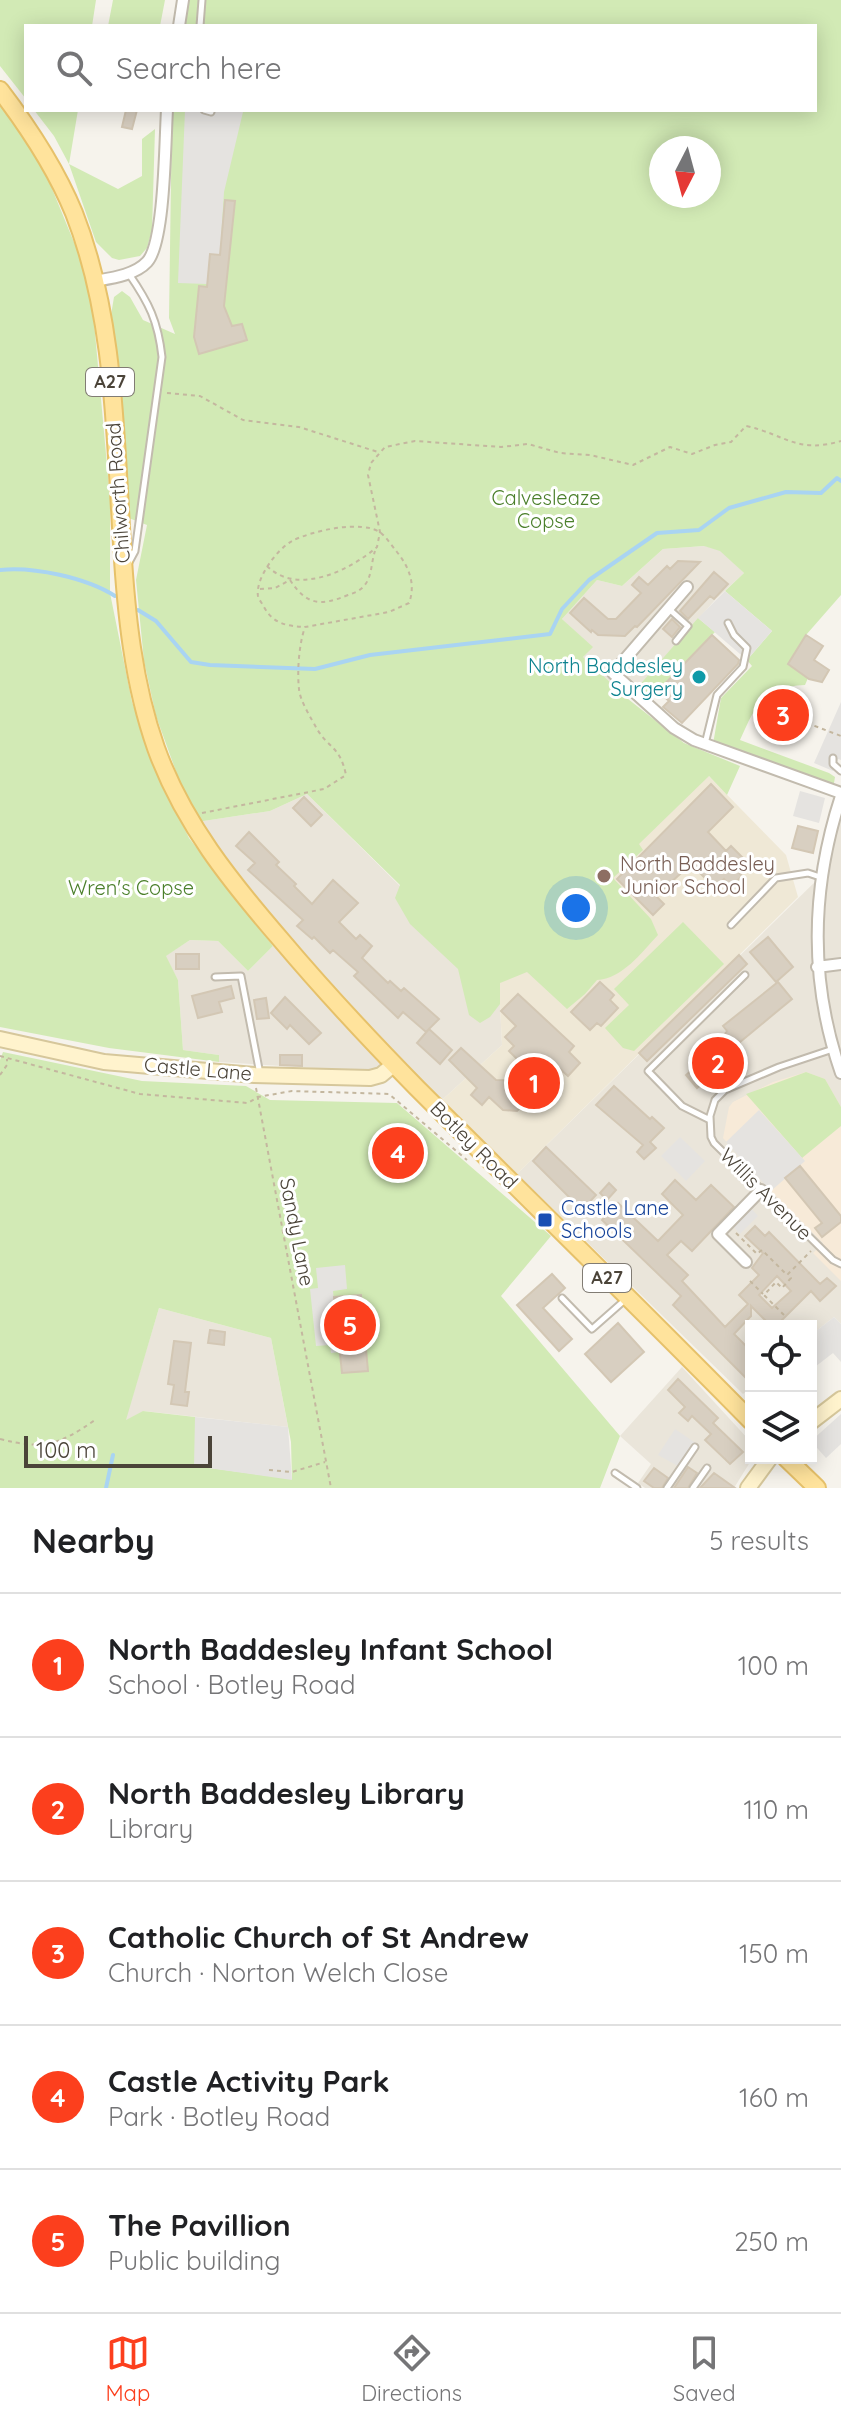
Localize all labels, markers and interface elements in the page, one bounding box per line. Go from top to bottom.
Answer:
search box [24,24,817,112]
icon: search [52,46,96,90]
text: Search here [116,49,282,87]
north arrow [649,136,721,208]
road number: A27 [86,368,134,396]
street label: Chilworth Road [100,422,135,564]
park label: Calvesleaze Copse [491,485,601,533]
place label: North Baddesley Surgery [528,653,683,701]
marker: North Baddesley Surgery [690,668,708,686]
pin: 3 [757,685,809,745]
place label: North Baddesley Junior School [620,851,775,899]
marker: North Baddesley Junior School [595,867,613,885]
park label: Wren's Copse [68,875,194,900]
your location [556,888,596,928]
pin: 2 [692,1033,744,1093]
street label: Castle Lane [143,1051,253,1086]
pin: 1 [508,1053,560,1113]
street label: Botley Road [425,1096,523,1194]
pin: 4 [372,1123,424,1183]
street label: Willis Avenue [715,1142,818,1245]
street label: Sandy Lane [275,1176,320,1288]
place label: Castle Lane Schools [561,1195,669,1243]
marker: Castle Lane Schools [536,1211,554,1229]
road number: A27 [583,1264,631,1292]
pin: 5 [324,1295,376,1355]
map controls [745,1320,817,1464]
button: locate [745,1320,817,1392]
button: layers [745,1392,817,1464]
scale bar [24,1432,212,1468]
text: 100 m [36,1436,96,1464]
text: Nearby [32,1519,155,1562]
text: 5 results [709,1524,809,1557]
text: North Baddesley Infant School [108,1630,553,1668]
text: 1 [53,1649,63,1682]
text: 100 m [738,1649,809,1682]
text: School · Botley Road [108,1668,356,1701]
text: North Baddesley Library [108,1774,465,1812]
text: 2 [51,1793,65,1826]
text: 110 m [743,1793,809,1826]
text: Library [108,1812,193,1845]
text: Catholic Church of St Andrew [108,1918,529,1956]
text: 3 [51,1937,65,1970]
text: 150 m [739,1937,809,1970]
text: Church · Norton Welch Close [108,1956,448,1989]
text: Castle Activity Park [108,2062,390,2100]
text: 4 [50,2081,66,2114]
text: 160 m [739,2081,809,2114]
text: Park · Botley Road [108,2100,330,2133]
text: The Pavillion [108,2206,291,2244]
text: 5 [51,2225,65,2258]
text: 250 m [734,2225,809,2258]
text: Public building [108,2244,280,2277]
tab: Map [105,2331,150,2407]
tab: Directions [361,2331,462,2407]
tab: Saved [673,2331,736,2407]

